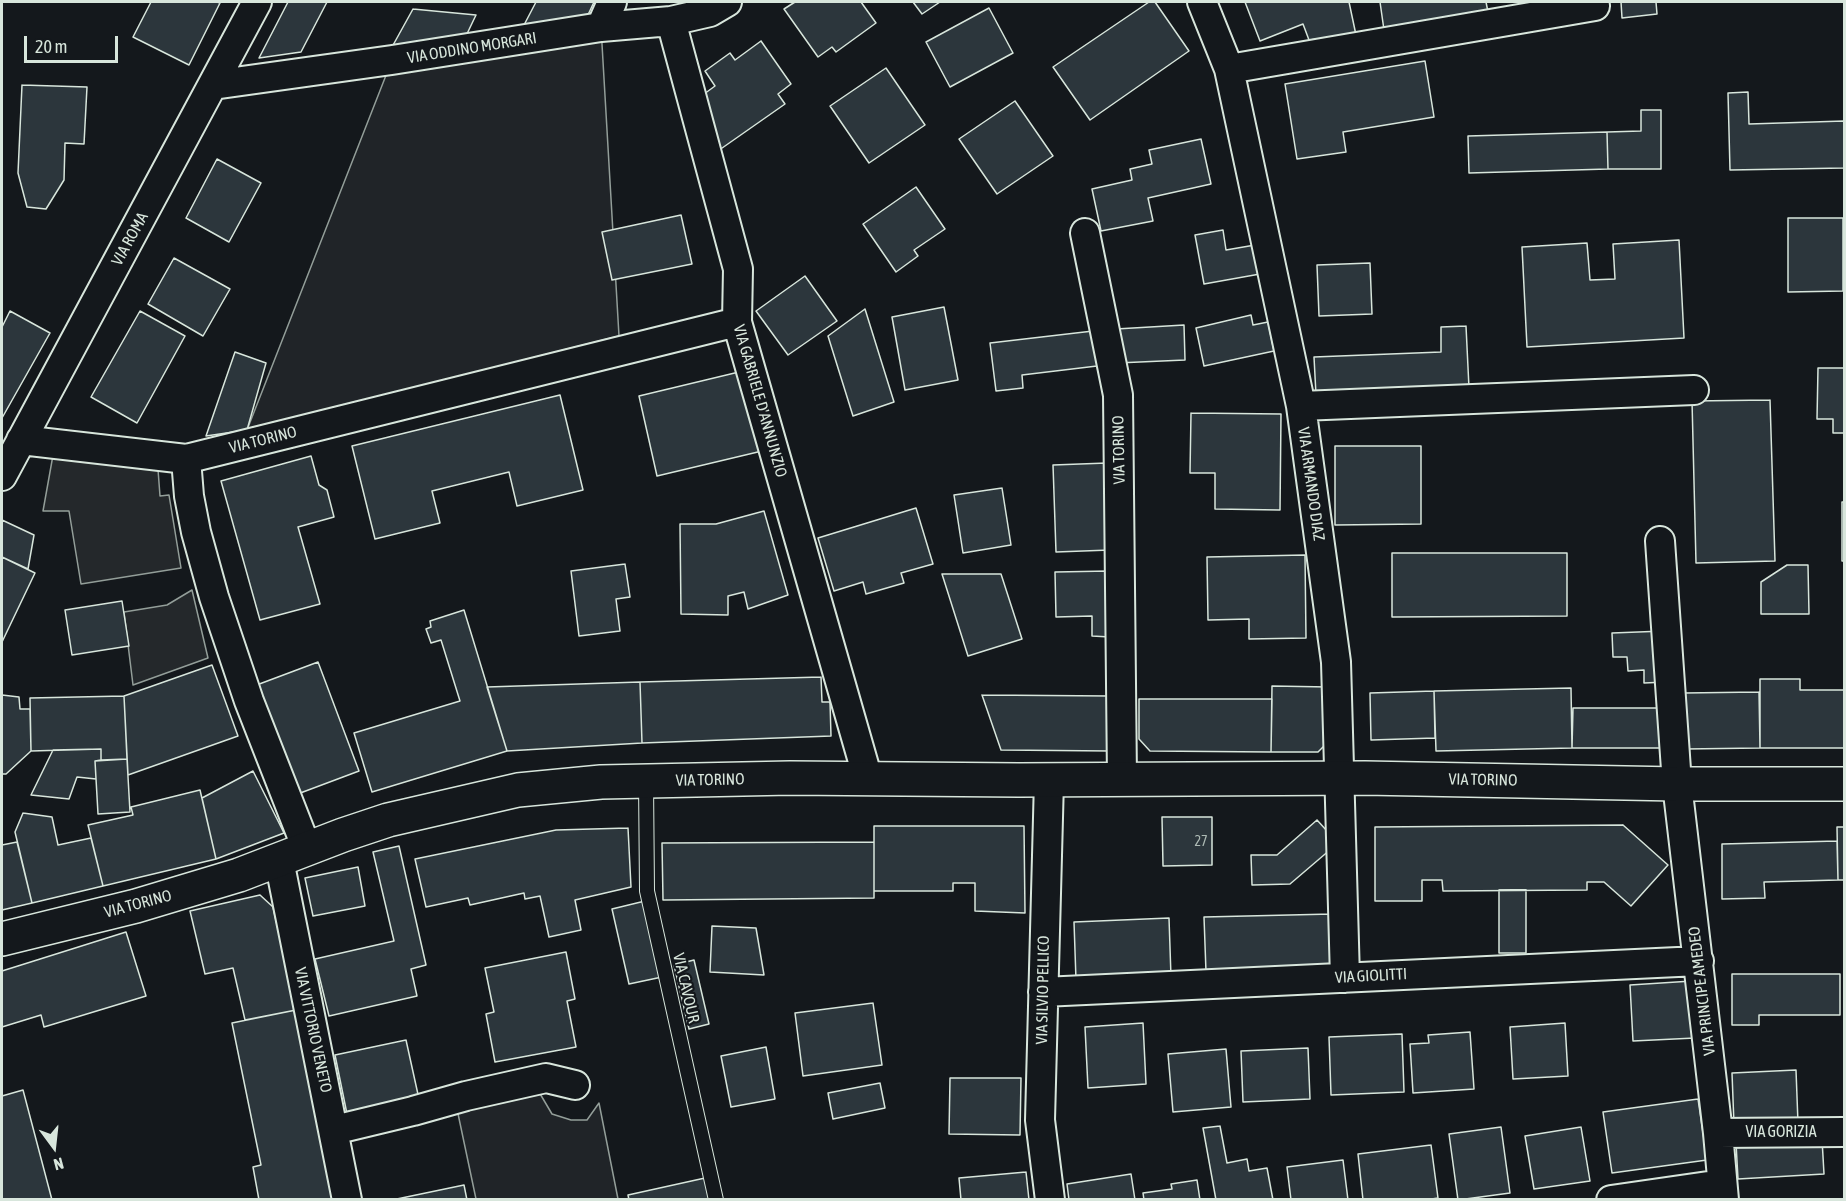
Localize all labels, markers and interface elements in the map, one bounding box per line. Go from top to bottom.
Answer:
scale bar [27,24,122,62]
street label: VIA ODDINO MORGARI [406,28,538,68]
text: 20 m [35,36,67,57]
street label: VIA ROMA [108,209,152,269]
street label: VIA GABRIELE D'ANNUNZIO [729,323,791,479]
street label: VIA TORINO [1109,415,1129,485]
street label: VIA TORINO [227,422,299,458]
street label: VIA ARMANDO DIAZ [1294,426,1328,542]
street label: VIA TORINO [675,770,745,790]
street label: VIA TORINO [1448,770,1518,790]
house number: 27 [1194,834,1208,850]
street label: VIA TORINO [102,886,174,922]
street label: VIA PRINCIPE AMEDEO [1685,925,1719,1057]
street label: VIA SILVIO PELLICO [1032,935,1054,1045]
street label: VIA CAVOUR [669,951,703,1025]
street label: VIA GIOLITTI [1334,965,1408,987]
street label: VIA VITTORIO VENETO [290,966,336,1094]
north arrow [24,1117,84,1177]
street label: VIA GORIZIA [1746,1122,1816,1142]
text: N [52,1154,66,1174]

